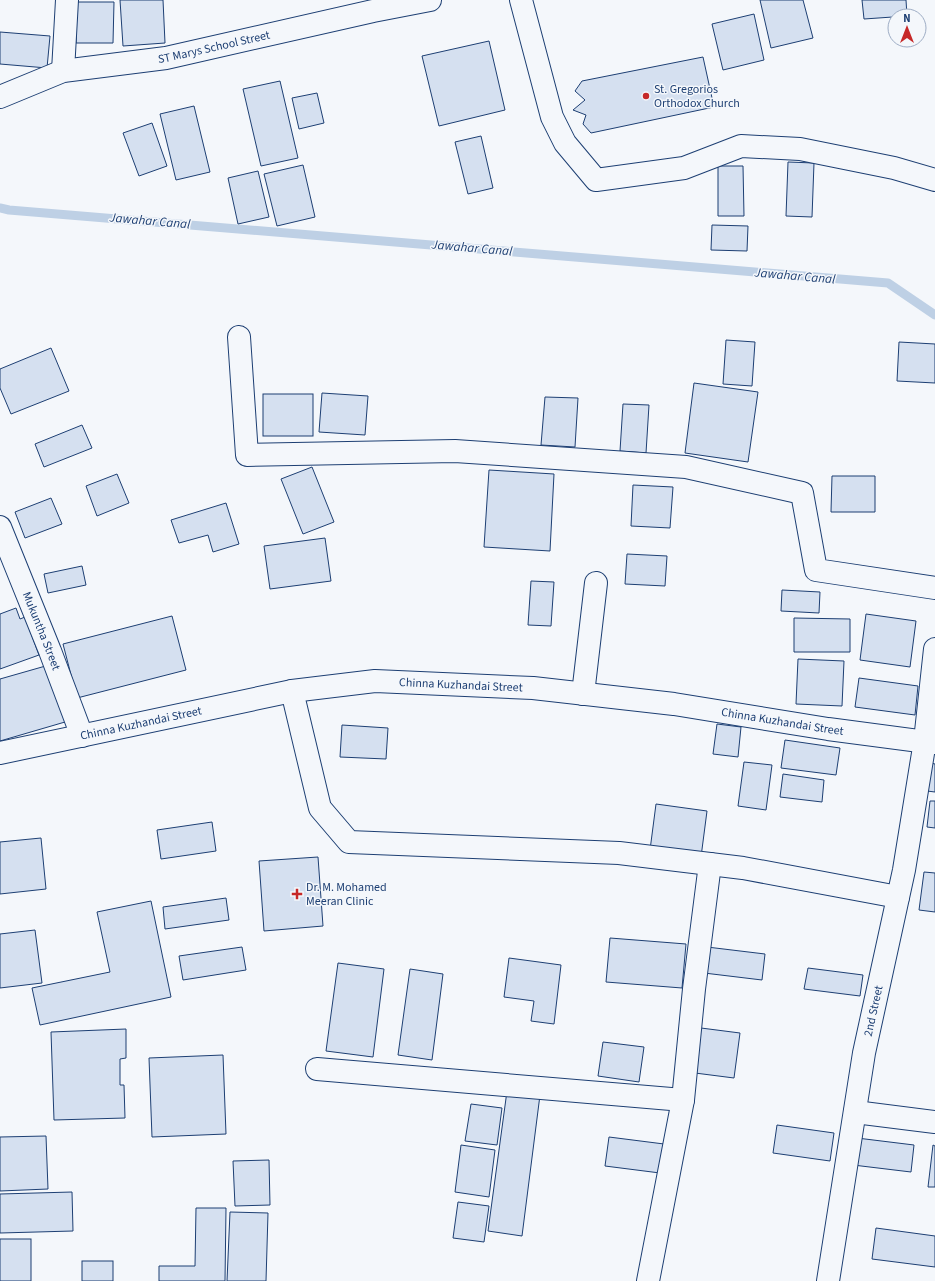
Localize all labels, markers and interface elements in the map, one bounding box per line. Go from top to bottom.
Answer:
north arrow [887,8,927,48]
text: N [903,11,911,26]
street label: ST Marys School Street [157,26,271,67]
place label: St. Gregorios Orthodox Church [654,81,740,112]
marker: St. Gregorios Orthodox Church [641,91,651,101]
water label: Jawahar Canal [108,208,192,234]
water label: Jawahar Canal [430,235,514,261]
water label: Jawahar Canal [753,263,837,289]
street label: Mukuntha Street [18,589,65,673]
street label: Chinna Kuzhandai Street [399,674,523,696]
street label: Chinna Kuzhandai Street [79,702,203,744]
street label: Chinna Kuzhandai Street [720,703,845,739]
place label: Dr. M. Mohamed Meeran Clinic [306,879,387,910]
marker: Dr. M. Mohamed Meeran Clinic [291,888,303,900]
street label: 2nd Street [859,984,887,1038]

